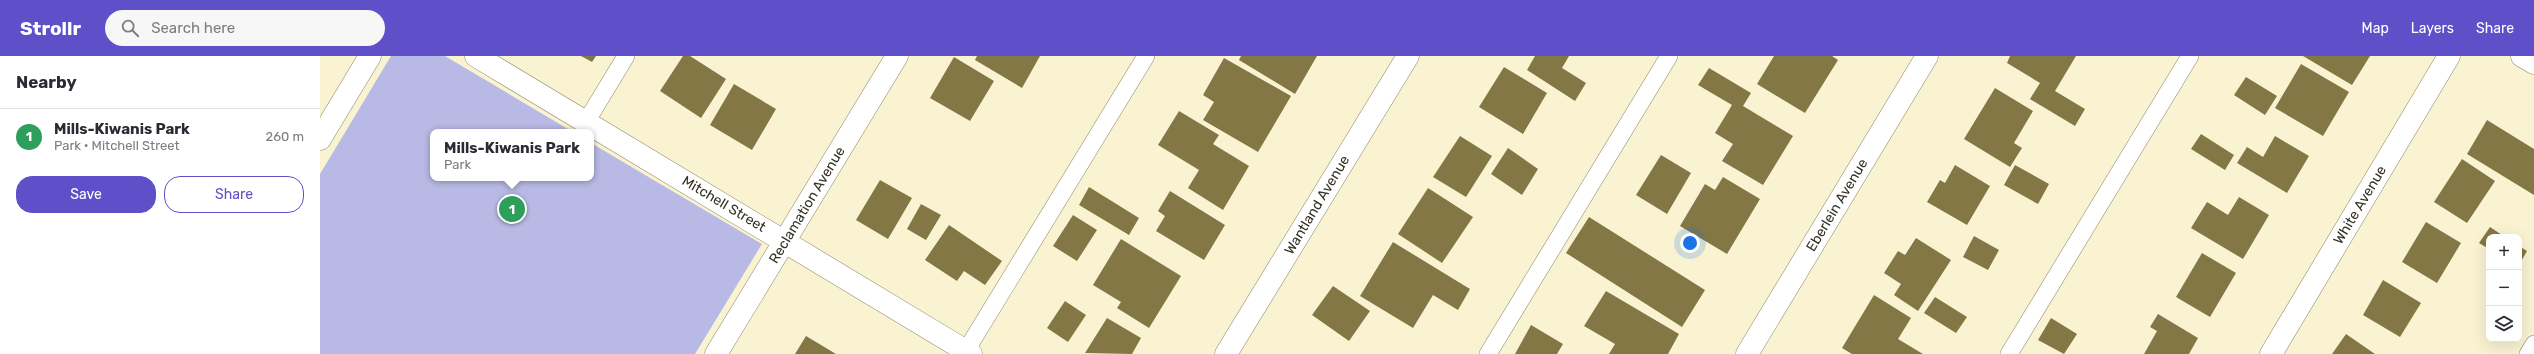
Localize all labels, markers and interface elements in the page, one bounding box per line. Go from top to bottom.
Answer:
search box [105,10,385,46]
text: Strollr [20,17,81,40]
icon: search [119,17,141,39]
text: Search here [151,19,235,37]
text: Map [2362,20,2389,37]
text: Layers [2411,20,2454,37]
text: Share [2476,20,2514,37]
text: Nearby [16,72,77,92]
text: Mills-Kiwanis Park [54,120,190,138]
text: 1 [26,129,32,144]
text: 260 m [266,129,304,144]
popup [430,129,594,181]
text: Park · Mitchell Street [54,138,180,153]
text: Mills-Kiwanis Park [444,139,580,157]
street label: Reclamation Avenue [765,143,849,267]
street label: Wantland Avenue [1281,152,1353,258]
street label: Eberlein Avenue [1803,155,1871,254]
text: Park [444,157,471,172]
street label: White Avenue [2330,163,2390,247]
street label: Mitchell Street [679,172,769,236]
button: Save [16,176,156,213]
button: Share [164,176,304,213]
pin: 1 [499,194,525,224]
your location [1680,233,1700,253]
map controls [2486,234,2522,342]
button: + [2486,234,2522,270]
button: − [2486,270,2522,306]
button: layers [2486,306,2522,342]

